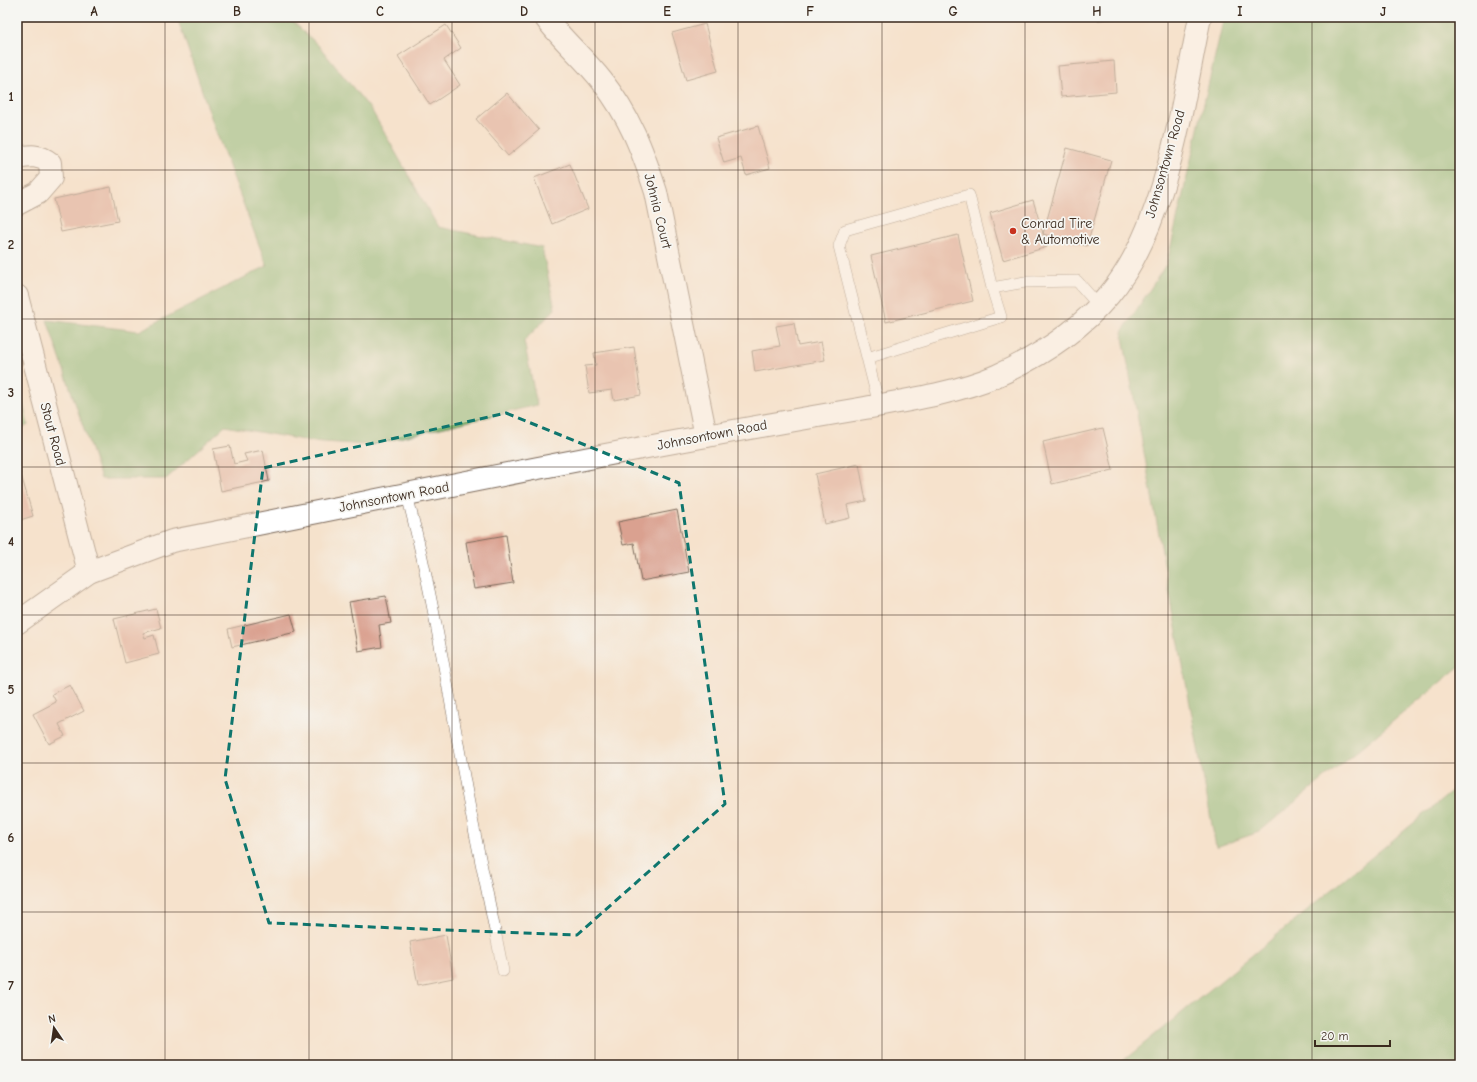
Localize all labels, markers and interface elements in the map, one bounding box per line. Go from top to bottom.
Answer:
text: A [90,4,98,19]
text: B [233,4,241,19]
text: C [376,4,384,19]
text: D [520,4,528,19]
text: E [663,4,671,19]
text: F [806,4,814,19]
text: G [948,4,958,19]
text: H [1092,4,1102,19]
text: I [1237,4,1243,19]
text: J [1380,4,1386,19]
text: 1 [8,89,14,104]
street label: Johnsontown Road [1141,108,1189,220]
street label: Johnia Court [640,172,676,251]
place label: Conrad Tire & Automotive [1021,215,1100,248]
marker: Conrad Tire & Automotive [1008,226,1018,236]
text: 2 [8,237,14,252]
text: 3 [8,385,14,400]
street label: Stout Road [36,401,70,467]
street label: Johnsontown Road [655,416,769,454]
street label: Johnsontown Road [337,478,451,516]
text: 4 [8,534,14,549]
text: 5 [8,682,15,697]
text: 6 [8,830,15,845]
text: 7 [8,978,14,993]
north arrow [34,1008,74,1048]
text: N [47,1012,57,1026]
scale bar [1315,1022,1390,1048]
text: 20 m [1321,1029,1349,1043]

